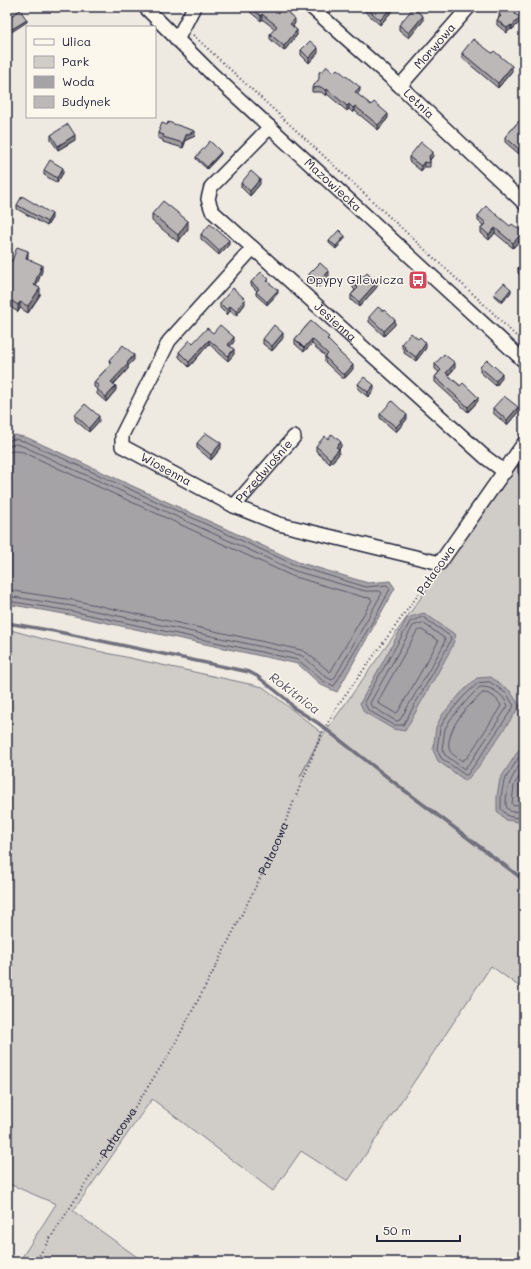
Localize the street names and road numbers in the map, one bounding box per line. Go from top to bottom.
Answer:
street label: Morwowa [410,19,459,72]
street label: Letnia [401,85,438,122]
street label: Mazowiecka [302,154,366,215]
street label: Jesienna [311,298,360,345]
street label: Przedwiośnie [232,436,295,506]
street label: Wiosenna [138,448,194,489]
street label: Pałacowa [412,541,458,597]
street label: Pałacowa [254,819,291,878]
street label: Pałacowa [95,1104,140,1160]

